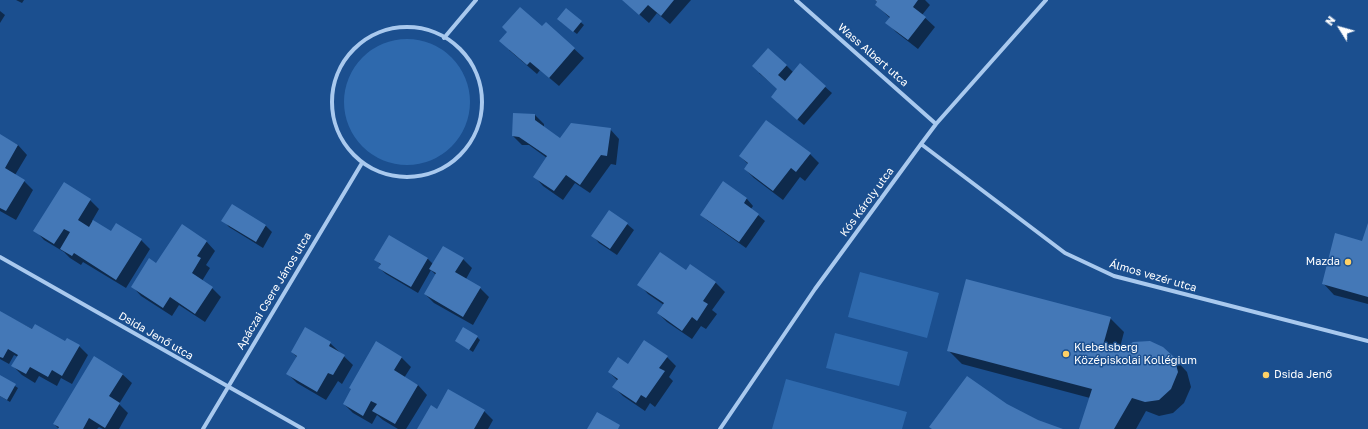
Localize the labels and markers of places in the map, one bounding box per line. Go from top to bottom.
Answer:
place label: Mazda [1306,255,1340,269]
marker: Mazda [1343,257,1353,267]
place label: Klebelsberg Középiskolai Kollégium [1074,341,1197,367]
marker: Klebelsberg Középiskolai Kollégium [1061,349,1071,359]
place label: Dsida Jenő [1274,368,1332,382]
marker: Dsida Jenő [1261,370,1271,380]

